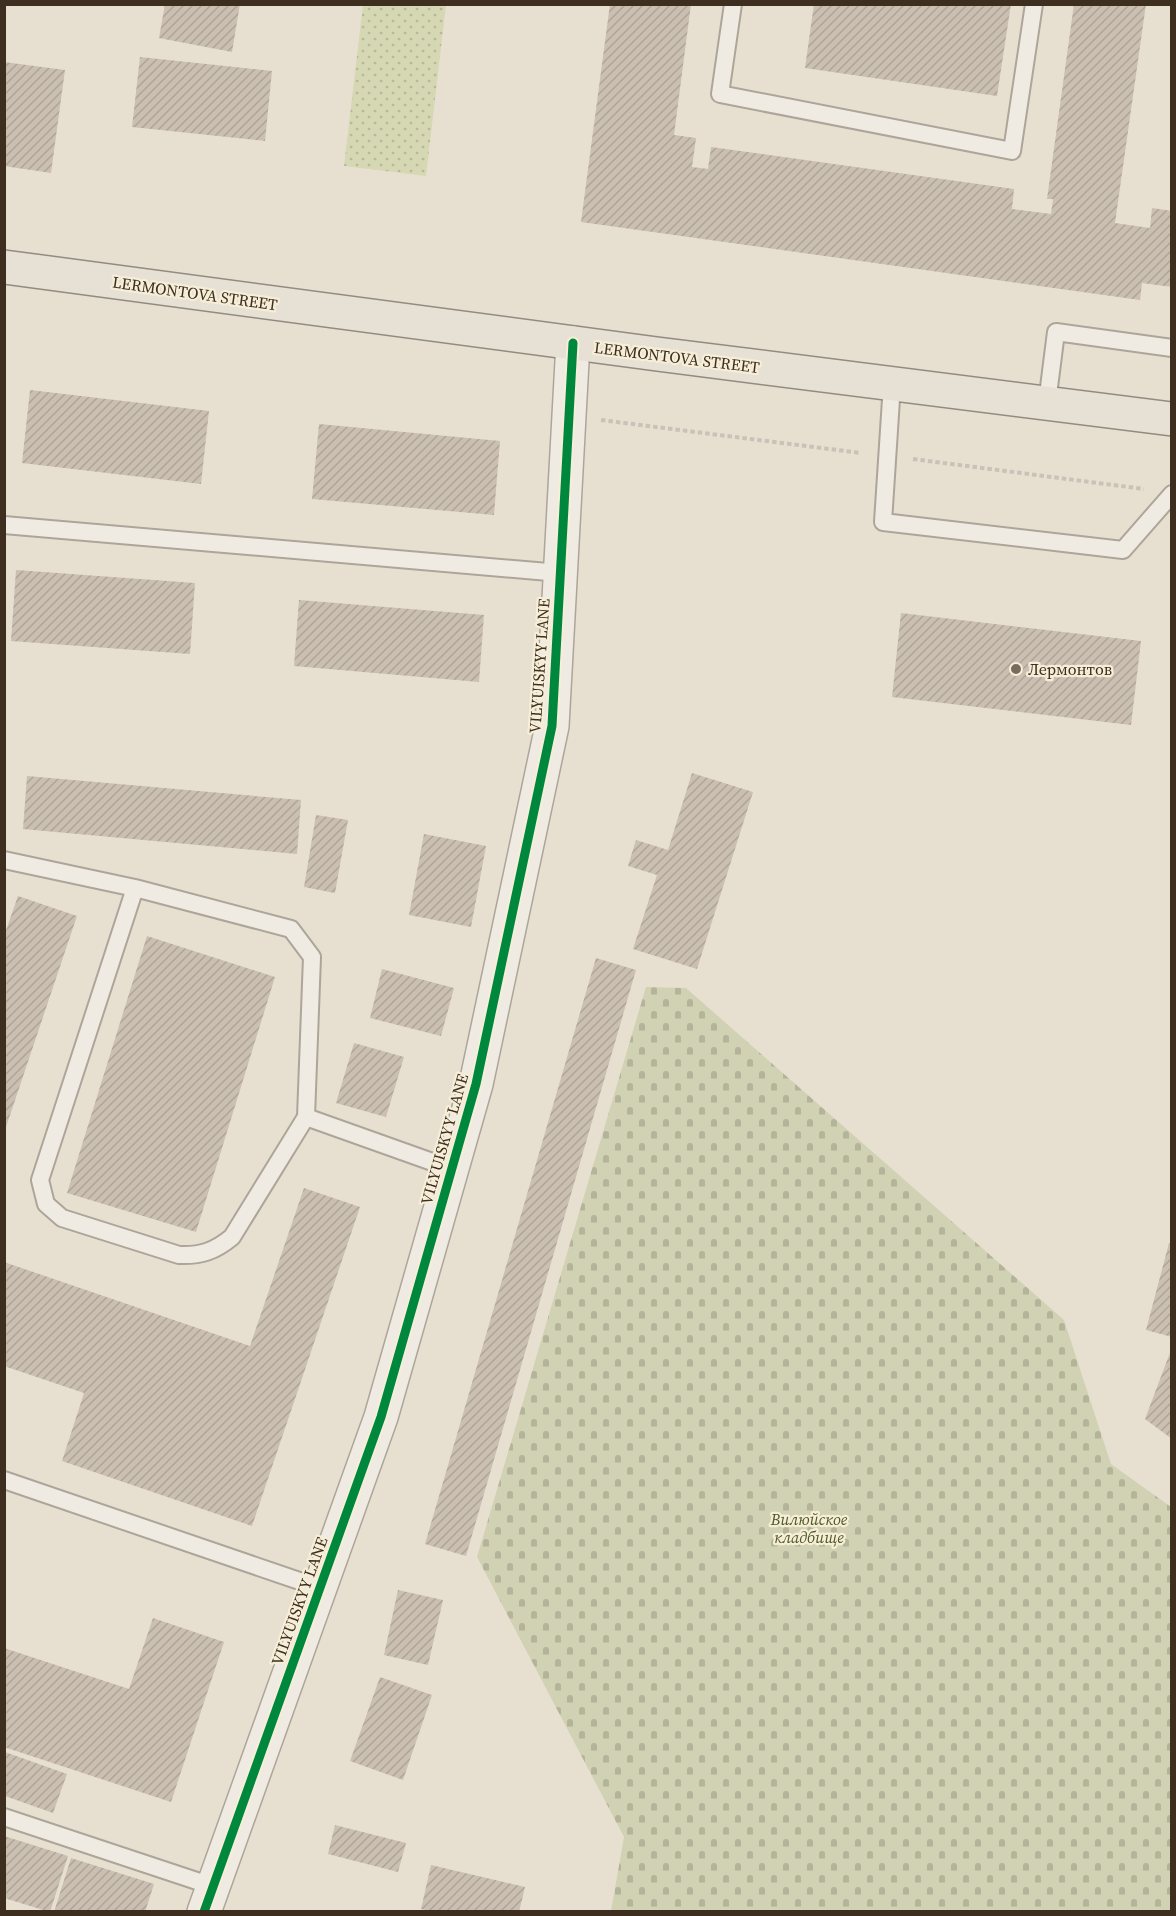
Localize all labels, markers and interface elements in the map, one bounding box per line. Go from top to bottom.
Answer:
street label: LERMONTOVA STREET [111,271,279,316]
street label: LERMONTOVA STREET [593,336,761,378]
street label: VILYUISKYY LANE [523,597,555,734]
place label: Лермонтов [1028,658,1112,680]
marker: Лермонтов [1009,662,1023,676]
street label: VILYUISKYY LANE [415,1071,473,1207]
park label: Вилюйское кладбище [770,1508,848,1548]
street label: VILYUISKYY LANE [266,1533,333,1668]

